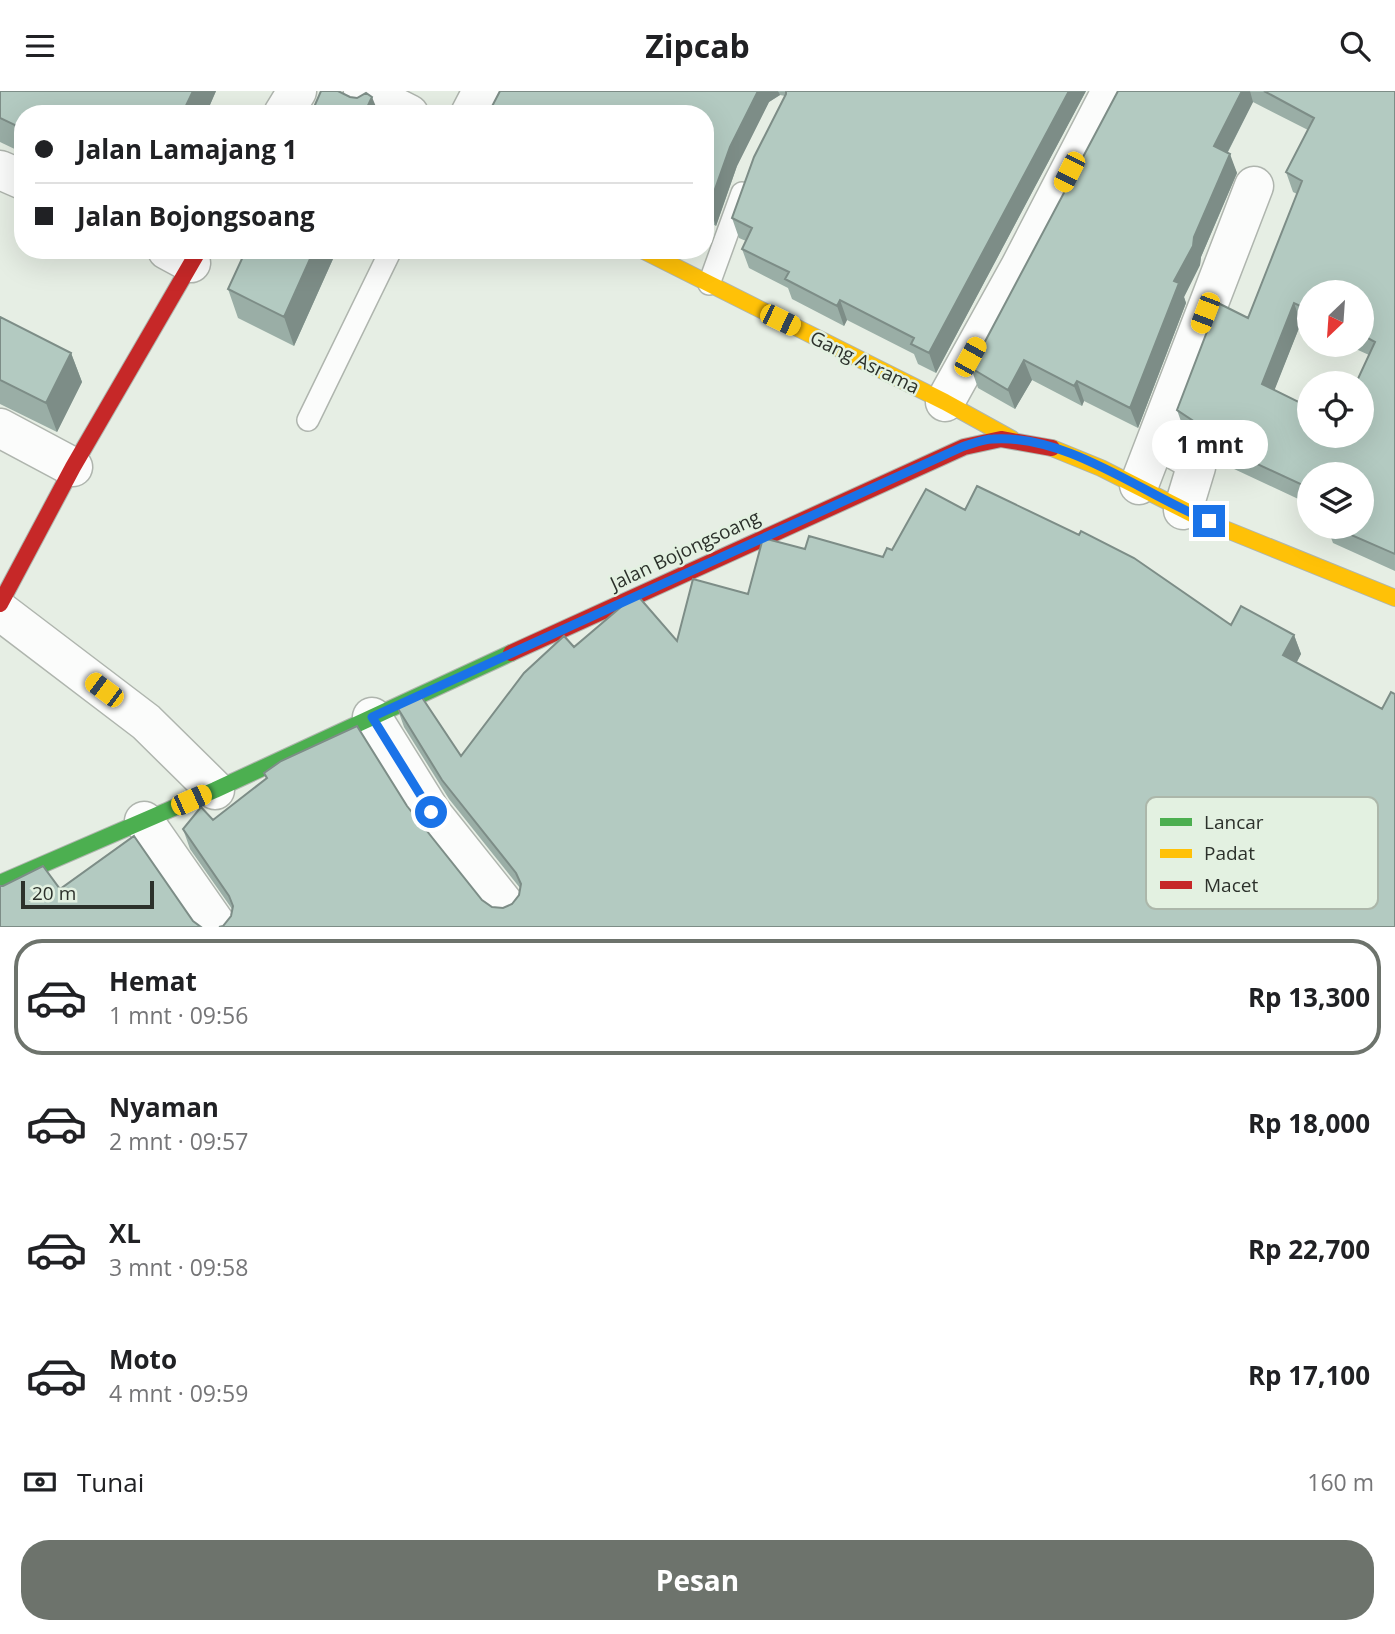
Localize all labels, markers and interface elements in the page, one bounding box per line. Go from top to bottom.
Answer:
text: Zipcab [645,24,750,67]
icon: menu [21,27,59,65]
icon: search [1336,27,1374,65]
text: Jalan Lamajang 1 [77,131,297,167]
car [1051,149,1088,195]
text: Jalan Bojongsoang [77,198,315,234]
north arrow [1297,280,1374,357]
map controls [1297,280,1374,539]
car [1188,290,1223,336]
car [757,301,804,339]
street label: Gang Asrama [806,324,924,400]
car [951,334,990,380]
button: locate [1297,371,1374,448]
callout: 1 mnt [1151,419,1267,469]
text: 1 mnt [1177,428,1243,460]
button: layers [1297,462,1374,539]
street label: Jalan Bojongsoang [604,504,764,597]
route end [1193,505,1225,537]
car [81,669,128,711]
car [168,782,215,818]
route start [415,796,447,828]
legend [1146,797,1378,909]
text: Lancar [1204,809,1264,835]
text: Padat [1204,840,1255,866]
text: Macet [1204,872,1258,898]
scale bar [21,878,154,910]
text: 20 m [32,880,76,906]
text: Hemat [109,963,197,999]
icon: car [25,966,88,1029]
text: Rp 13,300 [1248,979,1370,1015]
text: 1 mnt · 09:56 [109,999,248,1031]
text: Nyaman [109,1089,219,1125]
icon: car [25,1092,88,1155]
text: Rp 18,000 [1248,1105,1370,1141]
text: 2 mnt · 09:57 [109,1125,248,1157]
text: XL [109,1215,141,1251]
icon: car [25,1218,88,1281]
text: Rp 22,700 [1248,1231,1370,1267]
text: 3 mnt · 09:58 [109,1251,248,1283]
text: Moto [109,1341,177,1377]
icon: car [25,1344,88,1407]
text: Rp 17,100 [1248,1357,1370,1393]
text: 4 mnt · 09:59 [109,1377,248,1409]
icon: cash [21,1463,59,1501]
text: Tunai [77,1464,144,1500]
text: 160 m [1307,1466,1374,1498]
button: Pesan [21,1540,1374,1620]

